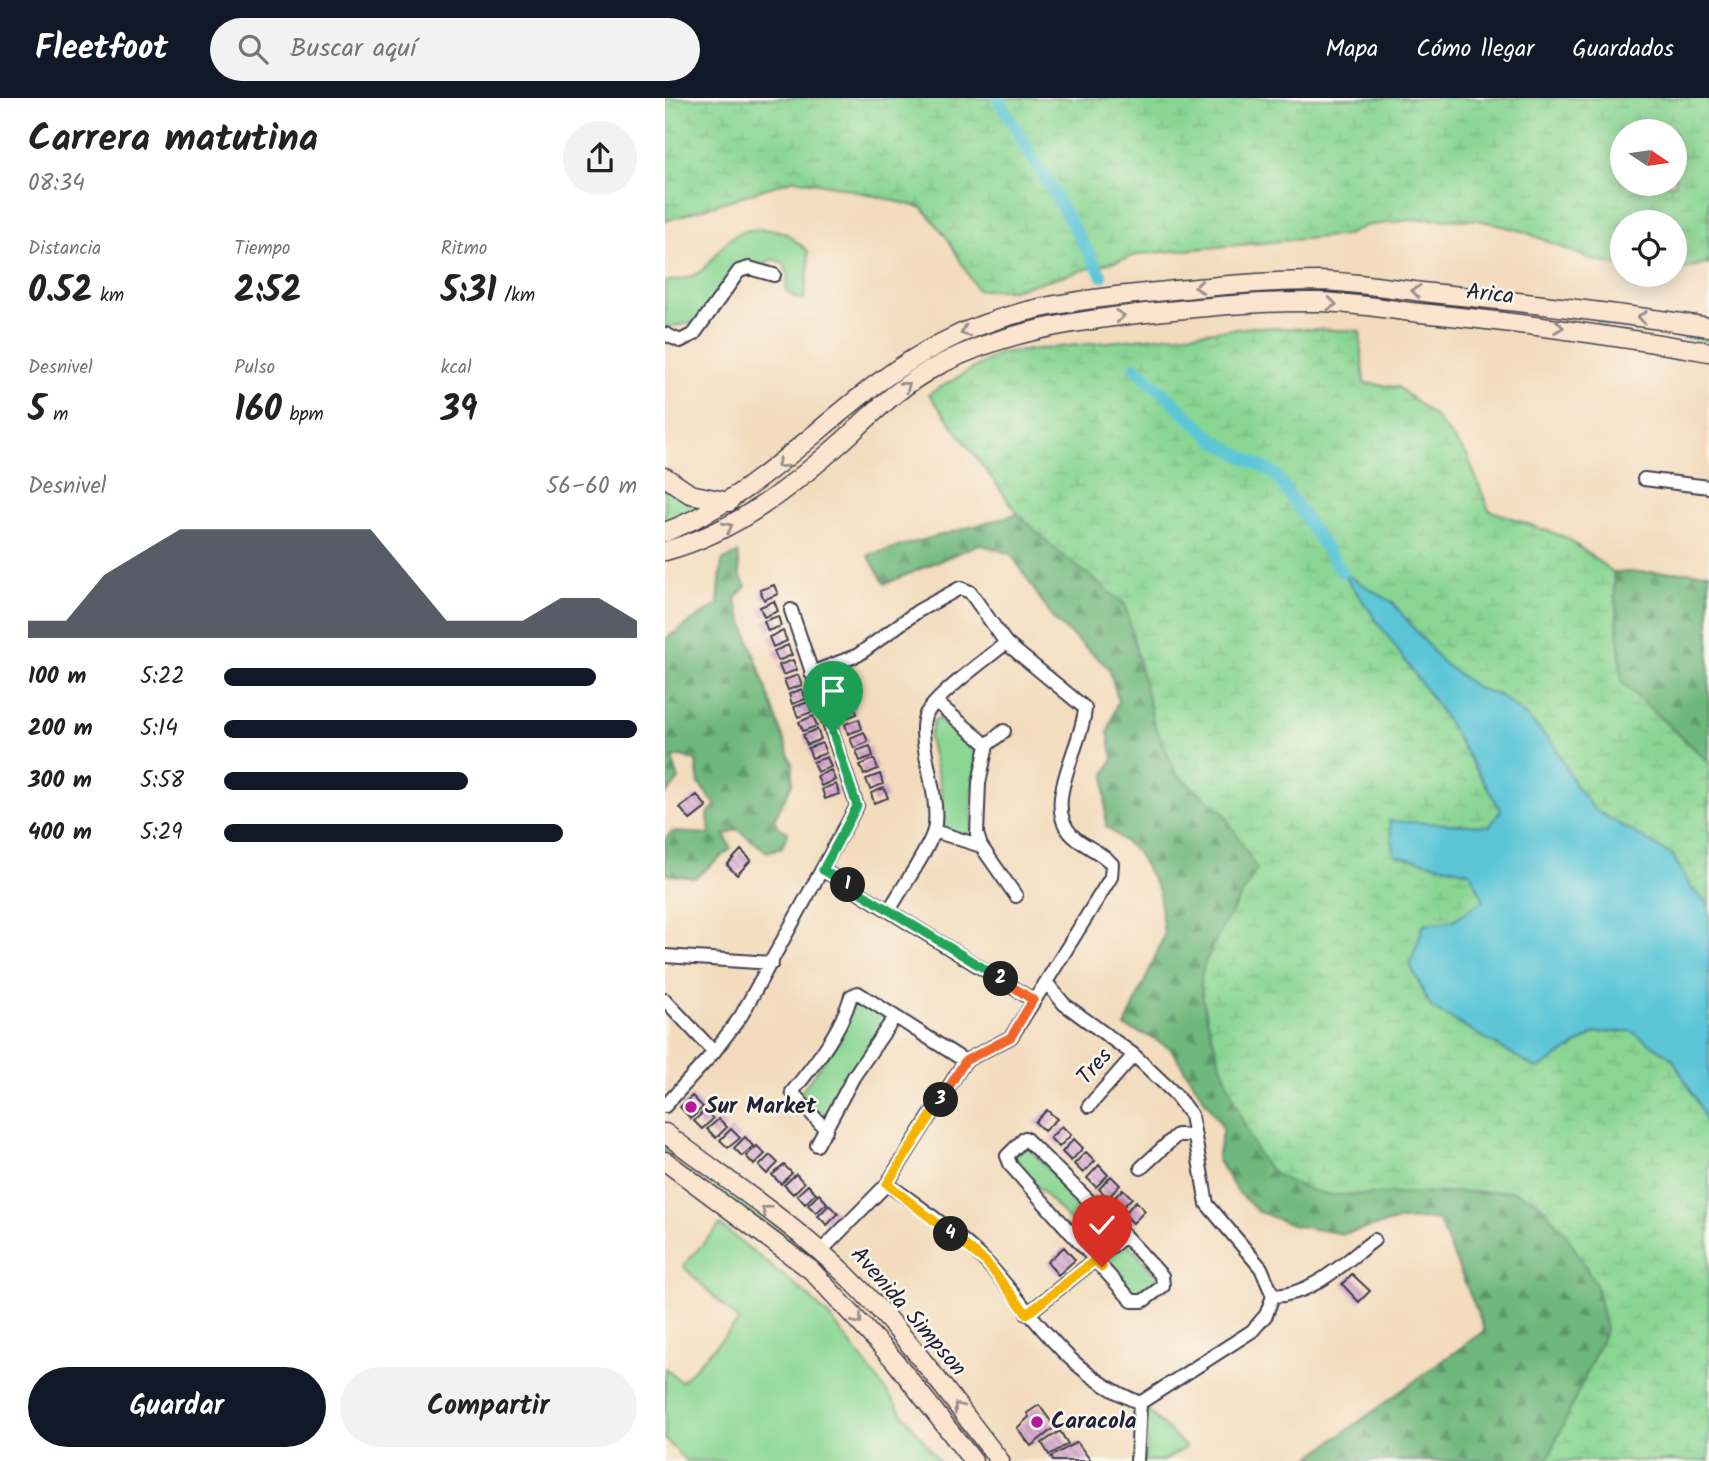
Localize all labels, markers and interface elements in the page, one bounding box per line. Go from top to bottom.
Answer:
search box [210,18,700,81]
text: Fleetfoot [35,23,168,76]
text: Buscar aquí [290,28,416,70]
icon: search [234,30,272,68]
text: Mapa [1325,30,1378,69]
text: Cómo llegar [1416,30,1534,69]
text: Guardados [1572,30,1674,69]
text: Carrera matutina [28,110,318,170]
north arrow [1610,119,1687,196]
map controls [1610,119,1687,287]
button: share [563,121,637,195]
text: 08:34 [28,166,85,202]
button: locate [1610,210,1687,287]
text: Distancia [28,234,101,264]
text: Tiempo [234,234,290,264]
text: Ritmo [441,234,487,264]
text: 0.52 [28,264,92,320]
text: 2:52 [234,264,301,320]
text: 5:31 [441,264,497,320]
street label: Arica [1464,275,1516,315]
one-way arrow [1193,279,1204,294]
text: km [92,281,124,311]
text: /km [497,281,535,311]
one-way arrow [1410,284,1421,299]
one-way arrow [1327,296,1338,311]
one-way arrow [1114,309,1126,324]
one-way arrow [1636,309,1648,324]
one-way arrow [1553,320,1564,335]
one-way arrow [959,324,971,338]
text: Desnivel [28,353,93,383]
text: Pulso [234,353,275,383]
text: kcal [441,353,472,383]
one-way arrow [899,382,911,395]
text: 5 [28,383,46,439]
text: 160 [234,383,282,439]
text: 39 [441,383,478,439]
text: m [46,400,68,430]
text: bpm [282,400,324,430]
one-way arrow [776,455,789,468]
text: Desnivel [28,469,106,505]
text: 56–60 m [546,469,637,505]
one-way arrow [721,522,734,536]
text: 100 m [28,659,86,695]
text: 5:22 [140,659,185,695]
pin [803,661,863,733]
icon: arrive [814,672,852,710]
text: 200 m [28,711,93,747]
text: 5:14 [140,711,178,747]
text: 300 m [28,763,92,799]
text: 5:58 [140,763,184,799]
text: 400 m [28,815,92,851]
text: 5:29 [140,815,183,851]
pin: 1 [831,868,865,902]
text: 1 [845,869,850,899]
pin: 2 [983,962,1019,996]
text: 2 [995,963,1006,993]
street label: Tres [1068,1040,1122,1094]
pin: 3 [923,1082,959,1118]
text: 3 [935,1084,946,1114]
place label: Sur Market [705,1089,817,1125]
marker: Sur Market [683,1099,699,1115]
pin [1072,1195,1132,1267]
one-way arrow [761,1206,774,1219]
icon: check [1083,1206,1121,1244]
pin: 4 [933,1216,969,1252]
text: 4 [945,1218,956,1248]
street label: Avenida Simpson [841,1239,975,1385]
one-way arrow [850,1312,862,1325]
button: Guardar [28,1367,326,1447]
button: Compartir [340,1367,637,1447]
one-way arrow [954,1403,966,1416]
place label: Caracola [1051,1404,1137,1440]
marker: Caracola [1029,1414,1045,1430]

